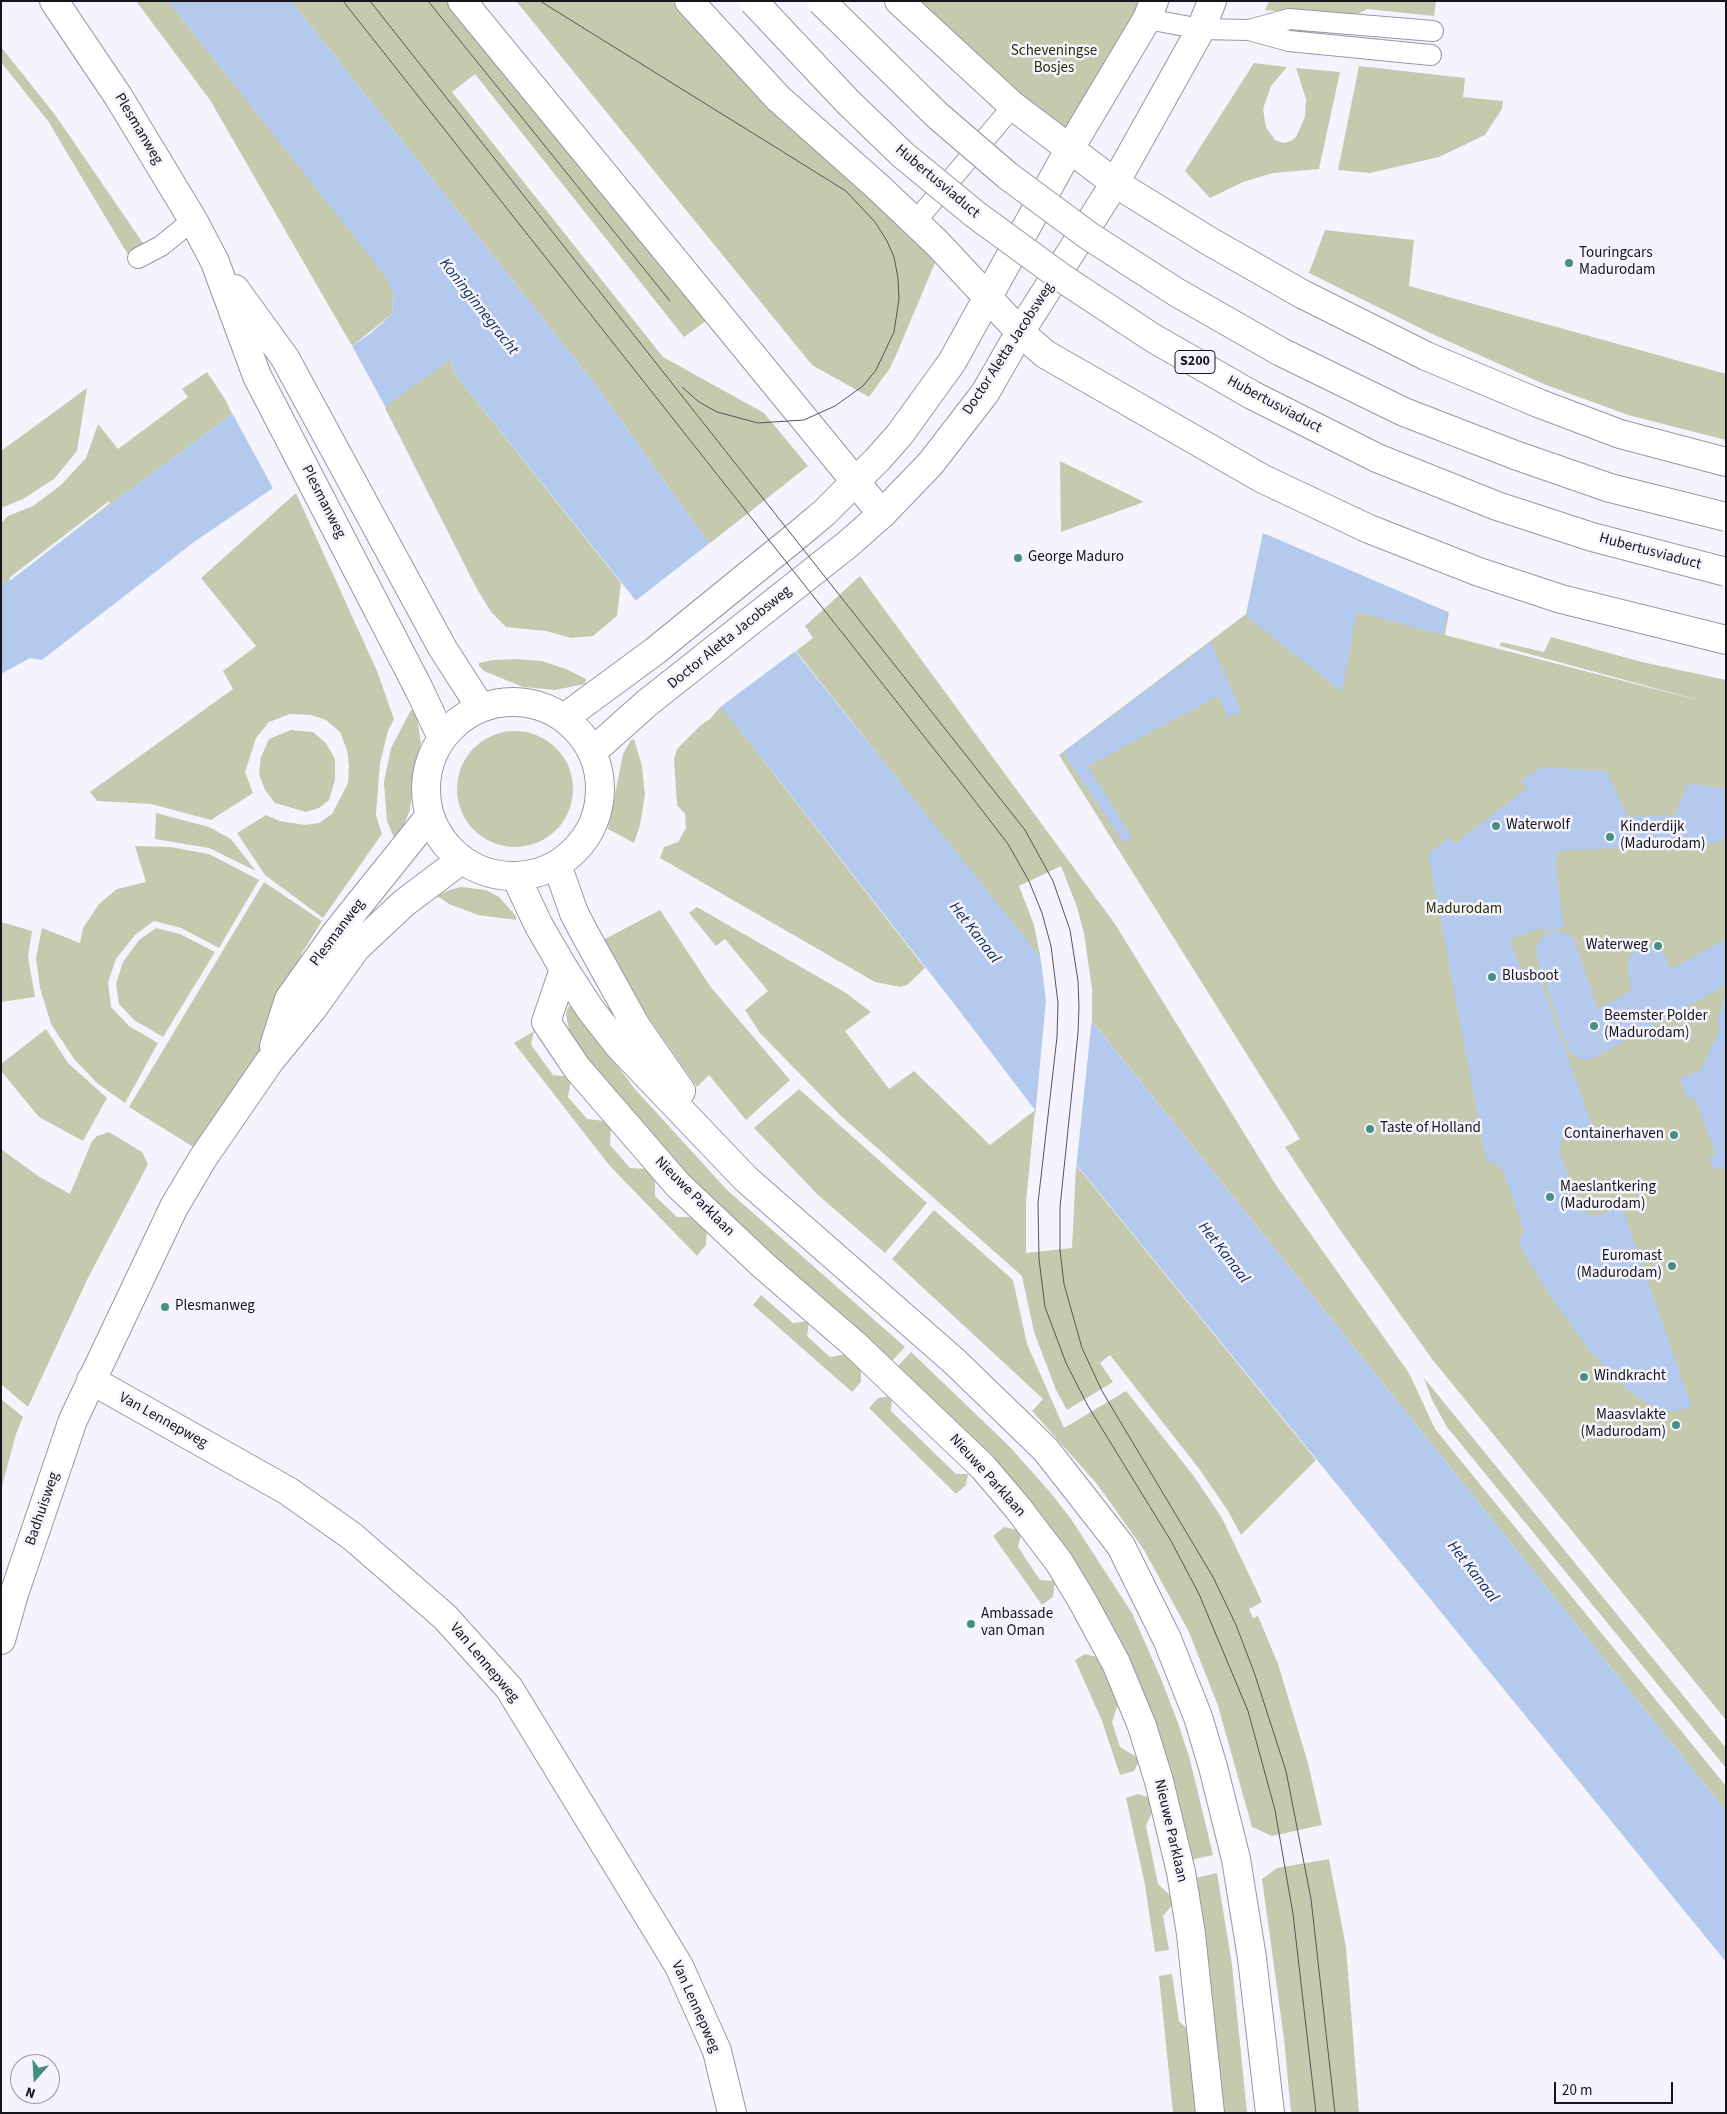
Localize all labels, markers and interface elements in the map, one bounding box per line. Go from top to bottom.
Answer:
park label: Scheveningse Bosjes [1011,43,1097,78]
street label: Plesmanweg [110,90,166,168]
street label: Hubertusviaduct [891,141,983,223]
place label: Touringcars Madurodam [1579,245,1655,280]
water label: Koninginnegracht [434,255,522,359]
marker: Touringcars Madurodam [1563,257,1575,269]
street label: Doctor Aletta Jacobsweg [959,279,1059,419]
road number: S200 [1175,351,1215,374]
street label: Hubertusviaduct [1223,372,1325,438]
street label: Plesmanweg [297,462,349,542]
street label: Hubertusviaduct [1597,530,1703,574]
place label: George Maduro [1028,549,1124,567]
marker: George Maduro [1012,552,1024,564]
street label: Doctor Aletta Jacobsweg [664,583,796,693]
place label: Waterwolf [1506,817,1570,835]
place label: Kinderdijk (Madurodam) [1620,819,1706,854]
marker: Waterwolf [1490,820,1502,832]
marker: Kinderdijk (Madurodam) [1604,831,1616,843]
street label: Plesmanweg [307,896,369,970]
water label: Het Kanaal [944,898,1004,968]
park label: Madurodam [1426,901,1502,919]
place label: Waterweg [1586,937,1648,955]
marker: Waterweg [1652,940,1664,952]
place label: Blusboot [1502,968,1558,986]
marker: Blusboot [1486,971,1498,983]
place label: Beemster Polder (Madurodam) [1604,1008,1708,1043]
marker: Beemster Polder (Madurodam) [1588,1020,1600,1032]
place label: Taste of Holland [1380,1120,1481,1138]
marker: Taste of Holland [1364,1123,1376,1135]
place label: Containerhaven [1564,1126,1664,1144]
marker: Containerhaven [1668,1129,1680,1141]
street label: Nieuwe Parklaan [650,1153,738,1241]
place label: Maeslantkering (Madurodam) [1560,1179,1656,1214]
marker: Maeslantkering (Madurodam) [1544,1191,1556,1203]
water label: Het Kanaal [1193,1218,1253,1288]
place label: Euromast (Madurodam) [1576,1248,1662,1283]
marker: Euromast (Madurodam) [1666,1260,1678,1272]
place label: Plesmanweg [175,1298,255,1316]
marker: Plesmanweg [159,1301,171,1313]
place label: Windkracht [1594,1368,1666,1386]
marker: Windkracht [1578,1371,1590,1383]
street label: Van Lennepweg [116,1389,210,1453]
place label: Maasvlakte (Madurodam) [1580,1407,1666,1442]
marker: Maasvlakte (Madurodam) [1670,1419,1682,1431]
street label: Nieuwe Parklaan [945,1431,1029,1521]
street label: Badhuisweg [22,1470,64,1548]
water label: Het Kanaal [1442,1537,1502,1607]
place label: Ambassade van Oman [981,1606,1053,1641]
marker: Ambassade van Oman [965,1618,977,1630]
street label: Van Lennepweg [445,1620,523,1706]
street label: Nieuwe Parklaan [1149,1778,1191,1884]
street label: Van Lennepweg [667,1958,723,2056]
north arrow [10,2054,60,2104]
scale bar [1557,2072,1676,2104]
text: 20 m [1562,2080,1592,2101]
text: N [23,2081,38,2103]

